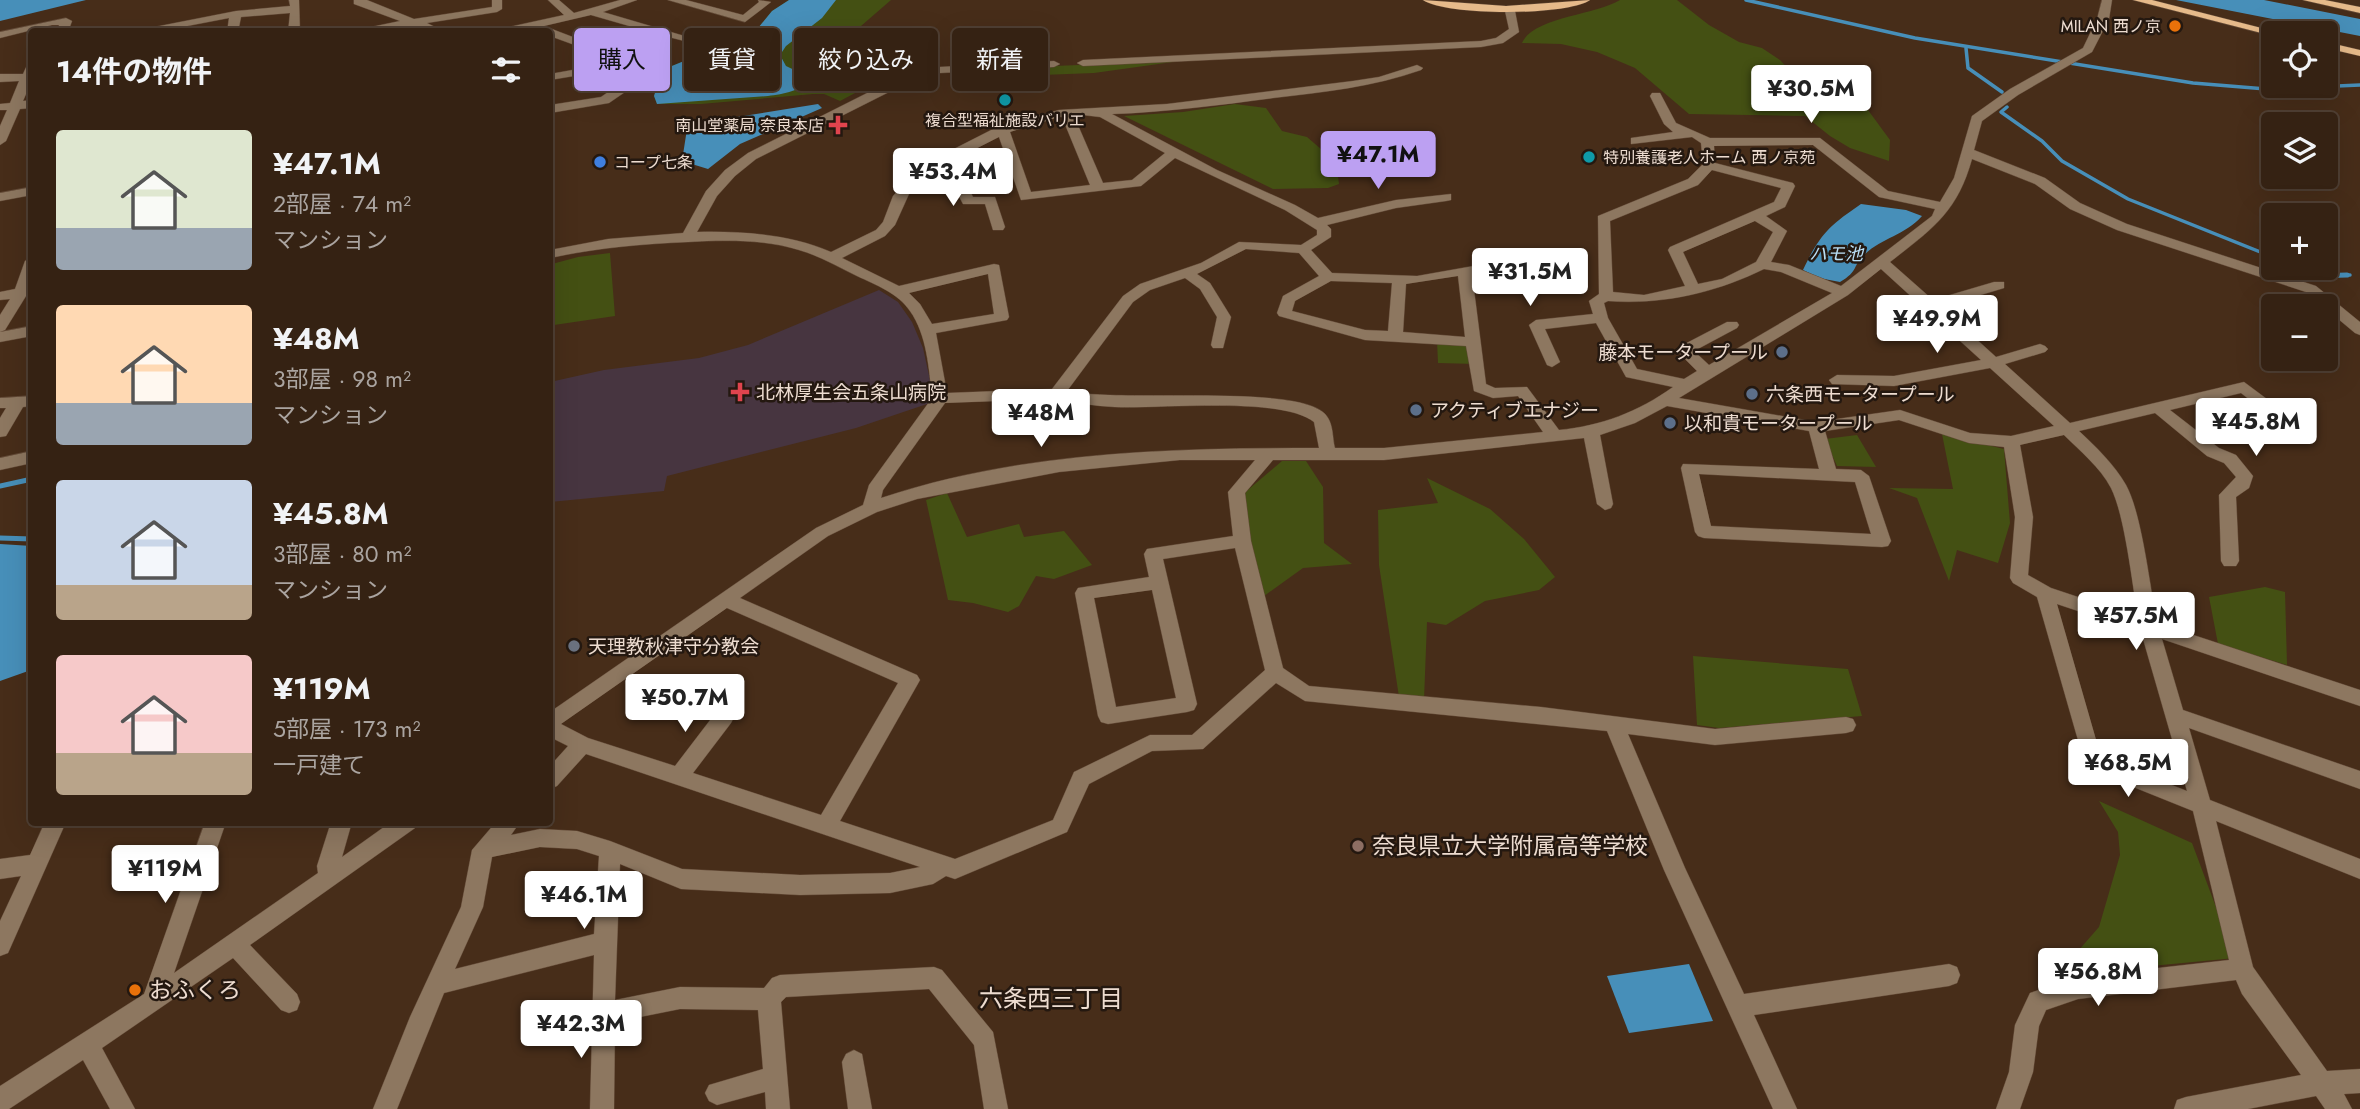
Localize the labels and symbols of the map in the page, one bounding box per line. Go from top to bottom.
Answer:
place label: MILAN 西ノ京 [2061,15,2161,38]
marker: MILAN 西ノ京 [2167,18,2183,34]
pin: ¥30.5M [1754,66,1868,125]
marker: 複合型福祉施設バリエ [997,92,1013,108]
place label: 複合型福祉施設バリエ [925,109,1085,132]
place label: 南山堂薬局 奈良本店 [675,114,824,137]
marker: 南山堂薬局 奈良本店 [830,117,846,133]
pin: ¥47.1M [1321,132,1435,191]
place label: 特別養護老人ホーム 西ノ京苑 [1603,146,1815,169]
pin: ¥53.4M [896,148,1010,208]
marker: 特別養護老人ホーム 西ノ京苑 [1581,149,1597,165]
place label: コープ七条 [614,151,693,174]
marker: コープ七条 [592,154,608,170]
water label: ハモ池 [1809,241,1865,267]
pin: ¥31.5M [1473,248,1587,308]
pin: ¥49.9M [1880,296,1994,355]
place label: 藤本モータープール [1598,339,1768,366]
marker: 藤本モータープール [1774,344,1790,360]
place label: 北林厚生会五条山病院 [756,379,946,406]
place label: 六条西モータープール [1766,381,1955,408]
marker: 北林厚生会五条山病院 [730,382,750,402]
marker: 六条西モータープール [1744,386,1760,402]
pin: ¥48M [1000,390,1082,449]
place label: アクティブエナジー [1430,397,1599,424]
pin: ¥45.8M [2199,398,2313,458]
marker: アクティブエナジー [1408,402,1424,418]
place label: 以和貴モータープール [1684,410,1873,437]
marker: 以和貴モータープール [1662,415,1678,431]
pin: ¥57.5M [2079,592,2193,652]
place label: 天理教秋津守分教会 [588,633,759,660]
marker: 天理教秋津守分教会 [566,638,582,654]
pin: ¥50.7M [628,674,742,734]
pin: ¥68.5M [2071,740,2185,799]
place label: 奈良県立大学附属高等学校 [1372,829,1648,863]
marker: 奈良県立大学附属高等学校 [1350,838,1366,854]
pin: ¥119M [116,846,214,905]
pin: ¥46.1M [527,872,641,931]
pin: ¥56.8M [2041,948,2155,1008]
place label: おふくろ [149,973,241,1007]
district label: 六条西三丁目 [979,981,1123,1016]
marker: おふくろ [127,982,143,998]
pin: ¥42.3M [524,1000,638,1060]

